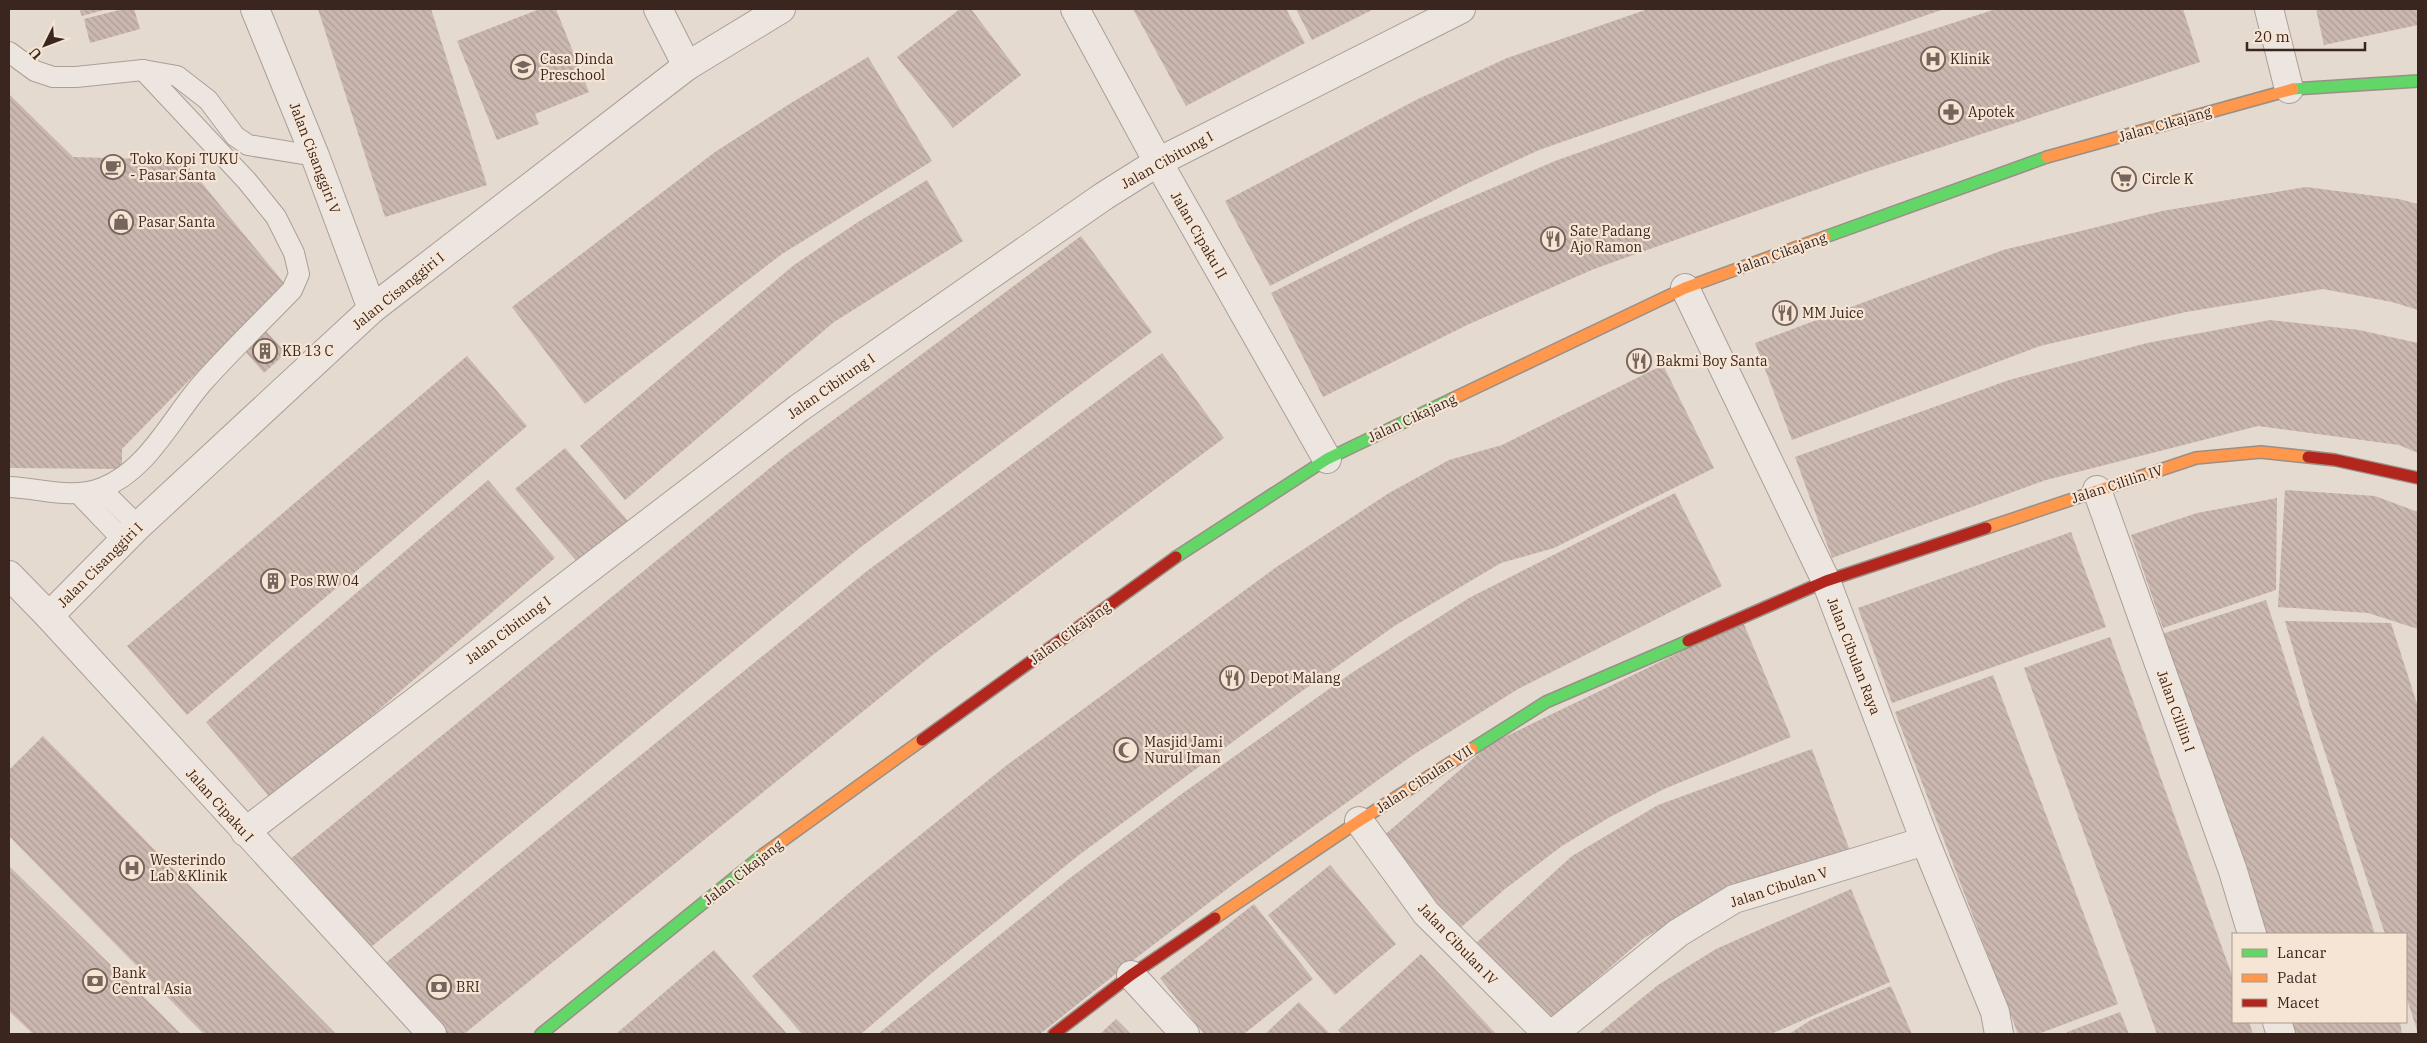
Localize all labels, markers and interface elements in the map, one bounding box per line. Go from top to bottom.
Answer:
north arrow [20,20,70,70]
scale bar [2247,20,2364,52]
text: 20 m [2254,27,2290,46]
text: U [25,44,46,64]
hospital icon: Klinik [1920,46,1946,72]
place label: Casa Dinda Preschool [540,50,614,84]
place label: Klinik [1950,50,1991,68]
school or university icon: Casa Dinda Preschool [510,54,536,80]
pharmacy icon: Apotek [1938,99,1964,125]
street label: Jalan Cisanggiri V [286,100,344,216]
street label: Jalan Cikajang [2116,102,2214,146]
place label: Apotek [1968,103,2016,121]
street label: Jalan Cibitung I [1118,127,1216,193]
place label: Toko Kopi TUKU - Pasar Santa [130,150,239,184]
cafe icon: Toko Kopi TUKU - Pasar Santa [100,154,126,180]
supermarket icon: Circle K [2111,166,2137,192]
place label: Circle K [2142,170,2194,188]
street label: Jalan Cipaku II [1167,188,1231,282]
shop icon: Pasar Santa [108,209,134,235]
place label: Pasar Santa [138,213,216,231]
place label: Sate Padang Ajo Ramon [1570,222,1651,256]
restaurant icon: Sate Padang Ajo Ramon [1540,226,1566,252]
street label: Jalan Cikajang [1733,228,1829,278]
street label: Jalan Cisanggiri I [348,248,448,334]
restaurant icon: MM Juice [1772,300,1798,326]
place label: MM Juice [1802,304,1864,322]
building icon: KB 13 C [252,338,278,364]
place label: KB 13 C [282,342,334,360]
restaurant icon: Bakmi Boy Santa [1626,348,1652,374]
street label: Jalan Cibitung I [784,349,878,423]
place label: Bakmi Boy Santa [1656,352,1768,370]
street label: Jalan Cikajang [1365,389,1460,446]
street label: Jalan Cililin IV [2069,461,2165,507]
street label: Jalan Cisanggiri I [54,518,147,611]
building icon: Pos RW 04 [260,568,286,594]
place label: Pos RW 04 [290,572,359,590]
street label: Jalan Cibitung I [462,592,554,668]
street label: Jalan Cibulan Raya [1823,595,1885,718]
street label: Jalan Cikajang [1026,597,1114,668]
restaurant icon: Depot Malang [1219,665,1245,691]
street label: Jalan Cililin I [2153,668,2199,755]
place label: Depot Malang [1250,669,1341,687]
place label: Masjid Jami Nurul Iman [1144,733,1223,767]
mosque icon: Masjid Jami Nurul Iman [1113,737,1139,763]
street label: Jalan Cibulan VII [1372,741,1476,817]
street label: Jalan Cipaku I [182,765,258,846]
street label: Jalan Cikajang [700,835,787,909]
place label: Westerindo Lab &Klinik [150,851,228,885]
hospital icon: Westerindo Lab &Klinik [119,855,145,881]
street label: Jalan Cibulan V [1728,863,1830,911]
street label: Jalan Cibulan IV [1414,899,1502,989]
legend [2232,933,2407,1023]
text: Lancar [2277,943,2327,962]
place label: Bank Central Asia [112,964,192,998]
bank icon: Bank Central Asia [82,968,108,994]
text: Padat [2277,968,2317,987]
bank icon: BRI [426,974,452,1000]
place label: BRI [456,978,480,996]
text: Macet [2277,993,2319,1012]

